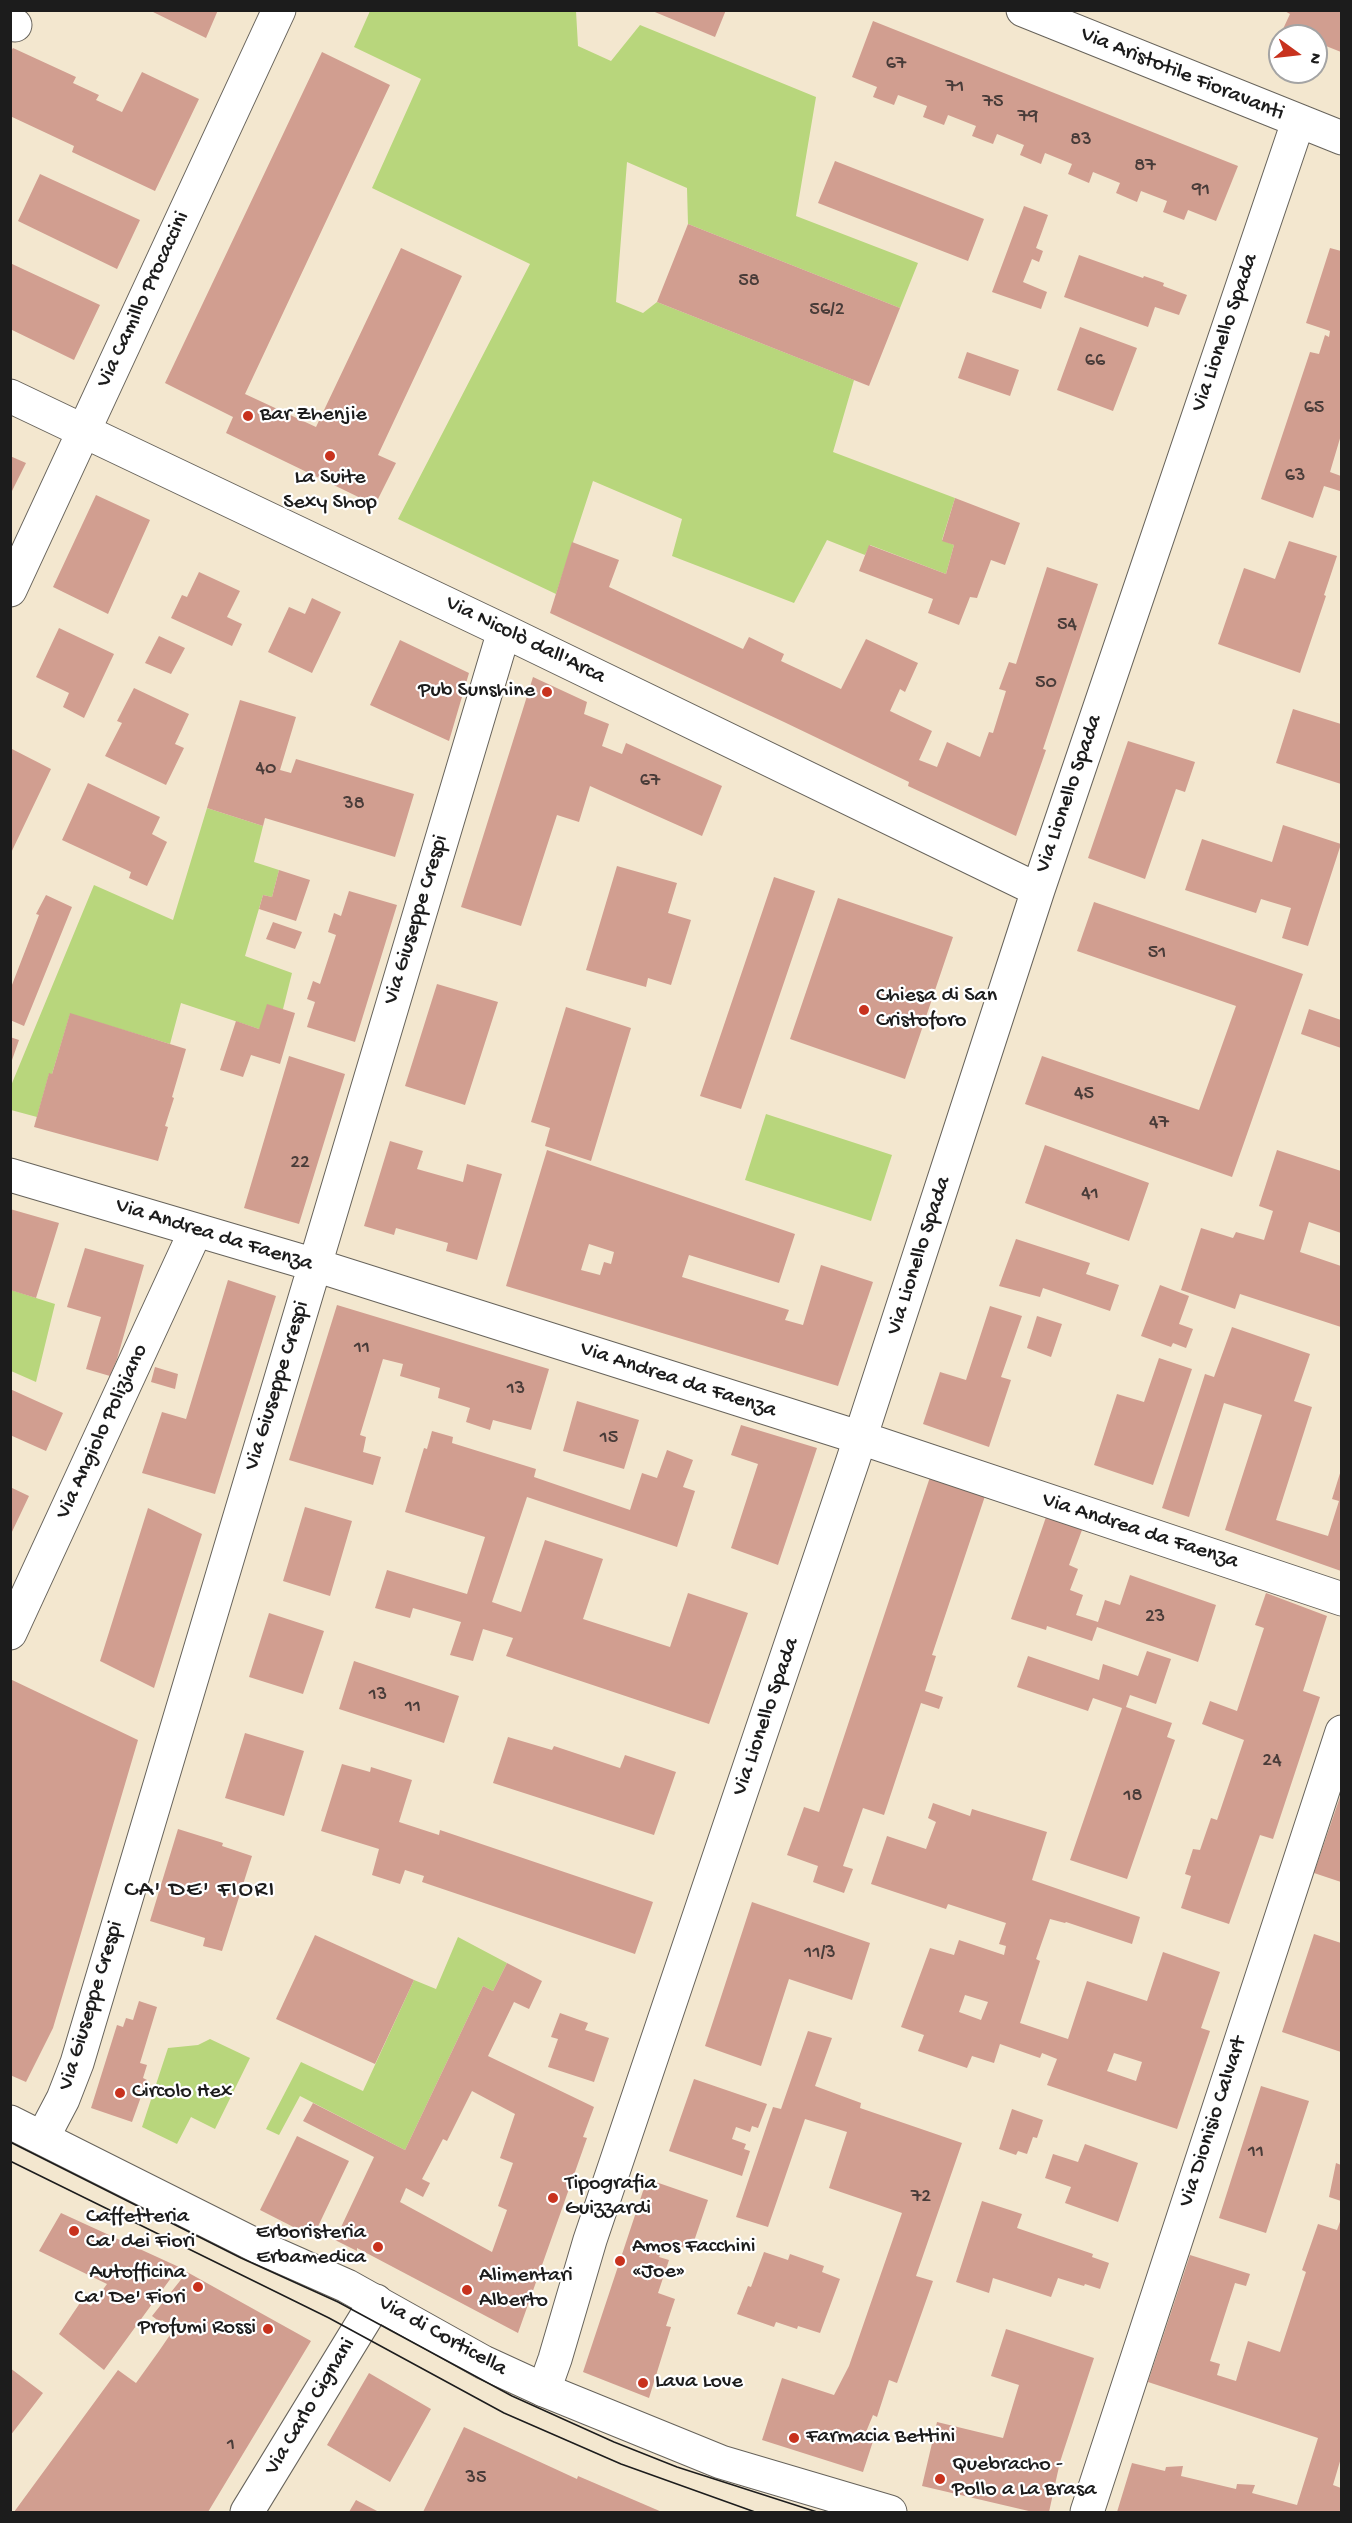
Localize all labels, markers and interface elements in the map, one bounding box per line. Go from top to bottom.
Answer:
street label: Via Aristotile Fioravanti [1076,22,1288,128]
north arrow [1268,24,1328,84]
text: N [1303,51,1324,66]
house number: 67 [886,53,906,77]
house number: 71 [946,76,964,100]
house number: 75 [983,91,1003,115]
house number: 79 [1018,106,1038,130]
house number: 83 [1070,129,1092,153]
house number: 87 [1134,155,1156,179]
house number: 91 [1192,179,1210,203]
street label: Via Camillo Procaccini [92,208,196,392]
street label: Via Lionello Spada [1187,251,1265,415]
house number: 58 [738,270,760,294]
house number: 56/2 [809,299,845,323]
house number: 66 [1085,350,1105,374]
house number: 65 [1304,397,1324,421]
place label: Bar Zhenjie [260,403,367,429]
marker: Bar Zhenjie [241,409,255,423]
marker: La Suite Sexy Shop [323,449,337,463]
house number: 63 [1285,465,1305,489]
place label: La Suite Sexy Shop [283,466,377,518]
street label: Via Nicolò dall'Arca [441,591,609,691]
house number: 54 [1057,614,1077,638]
house number: 50 [1035,672,1057,696]
place label: Pub Sunshine [418,679,535,705]
marker: Pub Sunshine [540,685,554,699]
street label: Via Lionello Spada [1031,712,1109,876]
house number: 40 [256,758,276,782]
house number: 67 [640,770,660,794]
house number: 38 [343,793,365,817]
street label: Via Giuseppe Crespi [379,832,455,1008]
house number: 51 [1148,942,1166,966]
place label: Chiesa di San Cristoforo [876,984,997,1036]
marker: Chiesa di San Cristoforo [857,1003,871,1017]
house number: 45 [1074,1083,1094,1107]
house number: 47 [1149,1112,1169,1136]
house number: 22 [290,1152,310,1176]
street label: Via Lionello Spada [882,1173,958,1339]
house number: 41 [1081,1183,1099,1207]
street label: Via Andrea da Faenza [112,1193,316,1279]
street label: Via Giuseppe Crespi [240,1298,316,1474]
house number: 11 [354,1337,370,1361]
street label: Via Andrea da Faenza [577,1337,779,1425]
street label: Via Angiolo Poliziano [51,1340,155,1524]
house number: 13 [507,1378,525,1402]
house number: 15 [600,1427,618,1451]
street label: Via Andrea da Faenza [1039,1488,1241,1576]
house number: 23 [1145,1606,1165,1630]
street label: Via Lionello Spada [728,1635,806,1799]
house number: 13 [369,1684,387,1708]
house number: 11 [405,1696,421,1720]
house number: 24 [1262,1750,1282,1774]
house number: 18 [1123,1785,1143,1809]
district label: CA' DE' FIORI [124,1877,276,1905]
street label: Via Giuseppe Crespi [54,1918,130,2094]
house number: 11/3 [804,1942,836,1966]
street label: Via Dionisio Calvart [1174,2034,1254,2210]
place label: Circolo Hex [132,2080,232,2106]
marker: Circolo Hex [113,2086,127,2100]
house number: 11 [1248,2141,1264,2165]
place label: Tipografia Guizzardi [565,2172,657,2224]
house number: 72 [911,2186,931,2210]
marker: Tipografia Guizzardi [546,2191,560,2205]
place label: Caffetteria Ca' dei Fiori [86,2205,195,2256]
place label: Erboristeria Erbamedica [256,2221,366,2272]
marker: Caffetteria Ca' dei Fiori [67,2224,81,2238]
place label: Amos Facchini «Joe» [632,2235,756,2286]
marker: Erboristeria Erbamedica [371,2240,385,2254]
marker: Amos Facchini «Joe» [613,2254,627,2268]
place label: Autofficina Ca' De' Fiori [75,2261,186,2312]
place label: Alimentari Alberto [479,2264,573,2316]
marker: Autofficina Ca' De' Fiori [191,2280,205,2294]
marker: Alimentari Alberto [460,2283,474,2297]
street label: Via di Corticella [373,2291,511,2383]
place label: Profumi Rossi [138,2316,256,2342]
marker: Profumi Rossi [261,2322,275,2336]
street label: Via Carlo Cignani [260,2334,362,2480]
place label: Lava Love [655,2370,743,2396]
marker: Lava Love [636,2376,650,2390]
place label: Farmacia Bettini [806,2425,955,2451]
marker: Farmacia Bettini [787,2431,801,2445]
house number: 1 [227,2434,235,2458]
place label: Quebracho - Pollo a La Brasa [952,2453,1096,2504]
house number: 35 [466,2467,486,2491]
marker: Quebracho - Pollo a La Brasa [933,2472,947,2486]

